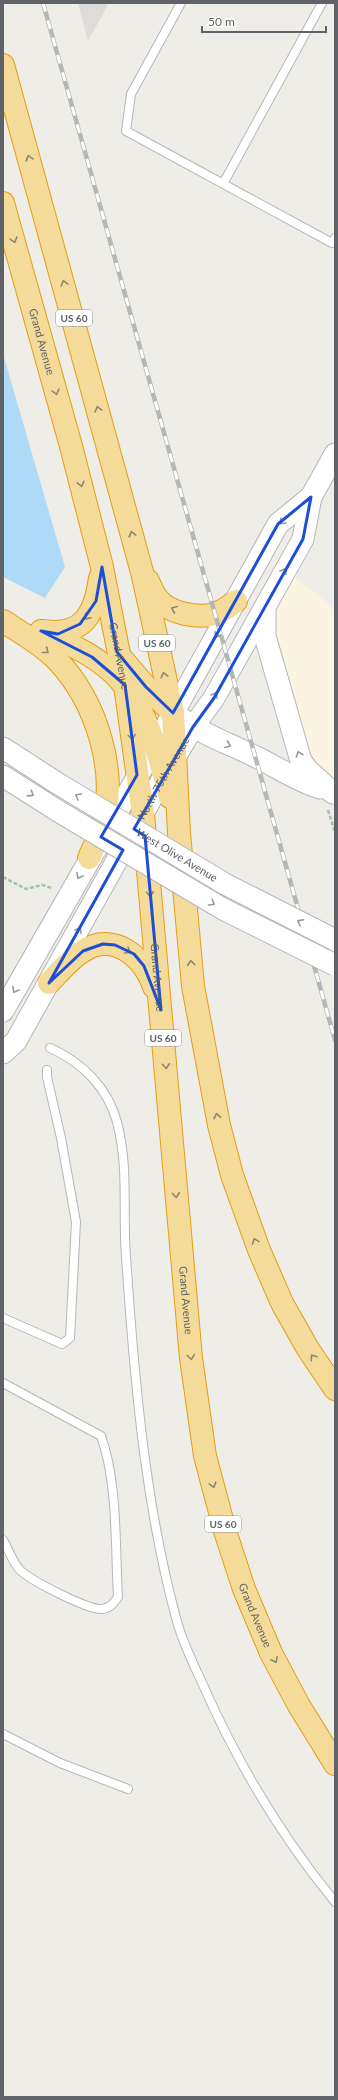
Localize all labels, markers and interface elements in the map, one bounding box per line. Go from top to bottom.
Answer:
scale bar [202,8,326,34]
text: 50 m [208,14,235,29]
one-way arrow [25,155,34,162]
one-way arrow [9,237,17,243]
one-way arrow [60,280,69,287]
street label: Grand Avenue [27,307,58,376]
road number: US 60 [56,310,92,326]
one-way arrow [51,388,60,395]
one-way arrow [95,406,103,412]
one-way arrow [76,480,85,487]
one-way arrow [279,517,286,525]
one-way arrow [128,531,137,538]
one-way arrow [280,568,287,576]
one-way arrow [171,606,179,614]
one-way arrow [84,612,91,620]
street label: Grand Avenue [107,621,133,691]
one-way arrow [214,631,222,638]
road number: US 60 [139,635,175,651]
one-way arrow [42,647,49,654]
one-way arrow [161,672,169,678]
one-way arrow [210,692,218,699]
one-way arrow [127,734,136,740]
street label: North 75th Avenue [134,734,192,822]
one-way arrow [224,740,231,748]
one-way arrow [295,751,304,758]
one-way arrow [27,789,34,796]
one-way arrow [75,793,82,800]
street label: West Olive Avenue [134,825,220,884]
one-way arrow [76,872,83,880]
one-way arrow [145,891,154,897]
one-way arrow [208,898,215,905]
one-way arrow [297,920,305,927]
one-way arrow [74,927,81,934]
street label: Grand Avenue [148,943,167,1013]
one-way arrow [124,947,131,954]
one-way arrow [187,960,196,966]
one-way arrow [12,986,19,993]
road number: US 60 [145,1030,181,1046]
one-way arrow [161,1063,170,1069]
one-way arrow [214,1113,222,1120]
one-way arrow [172,1192,181,1198]
one-way arrow [252,1237,260,1244]
street label: Grand Avenue [177,1266,196,1335]
one-way arrow [186,1354,195,1360]
one-way arrow [310,1354,318,1361]
one-way arrow [208,1481,217,1488]
road number: US 60 [205,1516,241,1532]
street label: Grand Avenue [237,1581,275,1649]
one-way arrow [270,1656,278,1663]

